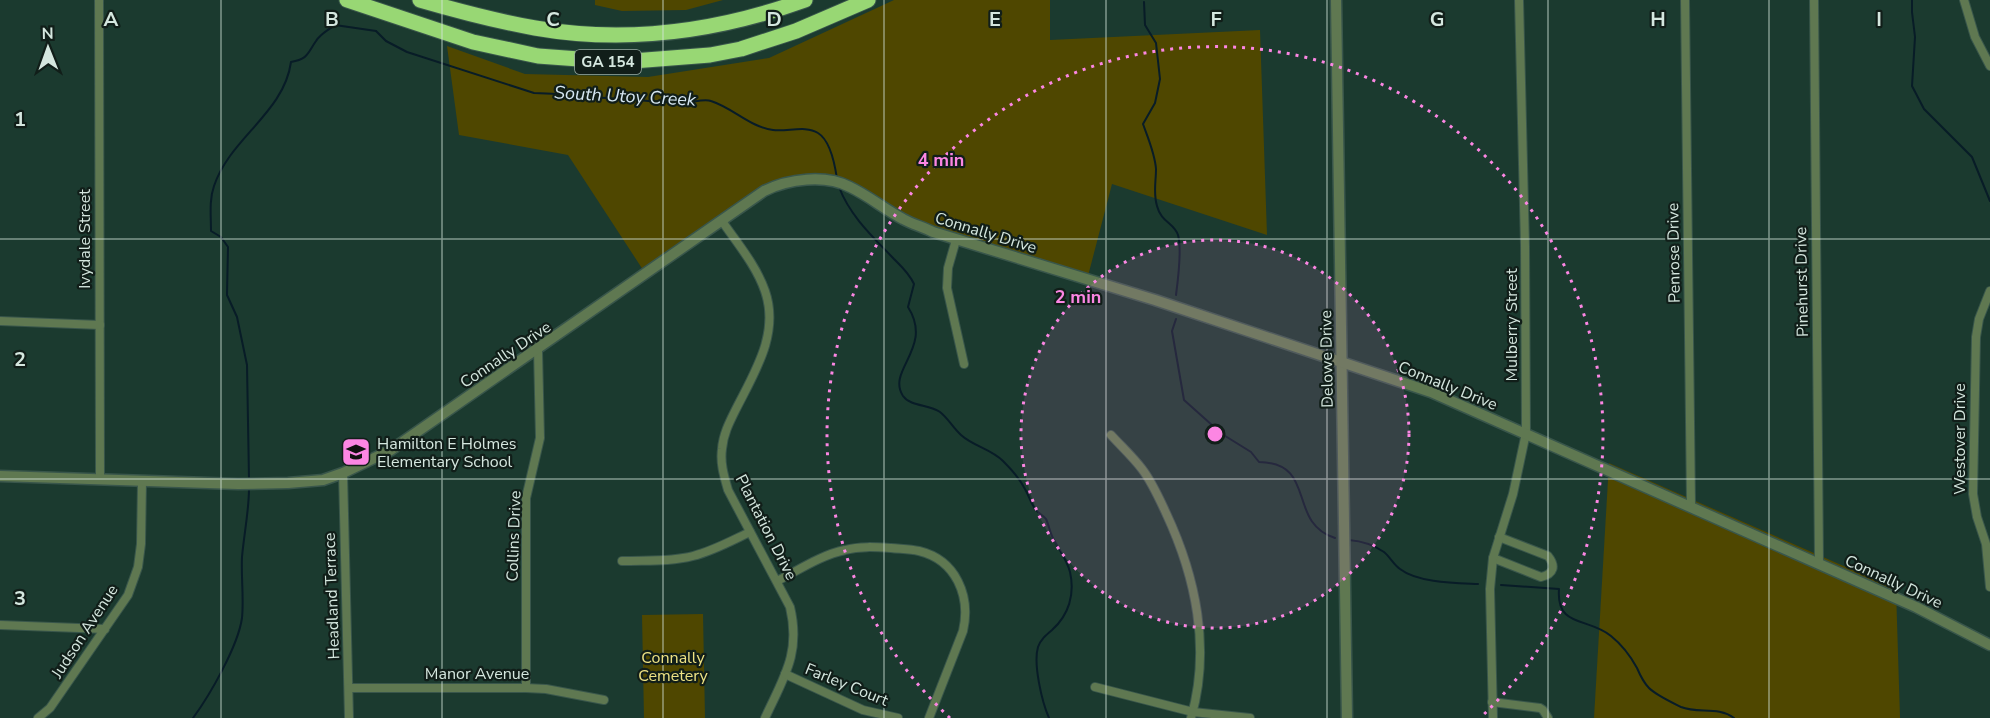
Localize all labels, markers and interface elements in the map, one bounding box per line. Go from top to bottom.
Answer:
text: A [104,6,119,33]
text: B [325,6,339,33]
text: C [546,6,560,33]
text: D [766,6,782,33]
text: E [989,6,1001,33]
text: F [1210,6,1222,33]
text: G [1430,6,1444,33]
text: H [1650,6,1666,33]
text: I [1876,6,1882,33]
north arrow [18,18,78,78]
text: N [42,23,54,45]
road number: GA 154 [575,50,641,74]
water label: South Utoy Creek [553,80,698,112]
text: 1 [14,106,26,133]
text: 4 min [918,148,964,172]
street label: Ivydale Street [74,189,96,289]
street label: Penrose Drive [1662,203,1686,303]
street label: Connally Drive [932,207,1039,259]
street label: Pinehurst Drive [1790,227,1814,337]
street label: Mulberry Street [1501,268,1523,382]
text: 2 min [1055,285,1101,309]
street label: Delowe Drive [1315,310,1339,408]
street label: Connally Drive [456,316,555,393]
text: 2 [14,346,26,373]
street label: Connally Drive [1395,356,1501,416]
street label: Westover Drive [1949,383,1971,495]
centre of rings [1205,424,1225,444]
place label: Hamilton E Holmes Elementary School [377,433,516,473]
school or university icon: Hamilton E Holmes Elementary School [340,436,372,468]
street label: Plantation Drive [730,471,802,584]
street label: Collins Drive [501,490,527,582]
street label: Headland Terrace [319,532,345,660]
street label: Connally Drive [1841,550,1946,614]
street label: Judson Avenue [46,580,123,684]
text: 3 [14,585,26,612]
park label: Connally Cemetery [638,647,708,687]
street label: Farley Court [802,658,892,712]
street label: Manor Avenue [425,663,529,685]

